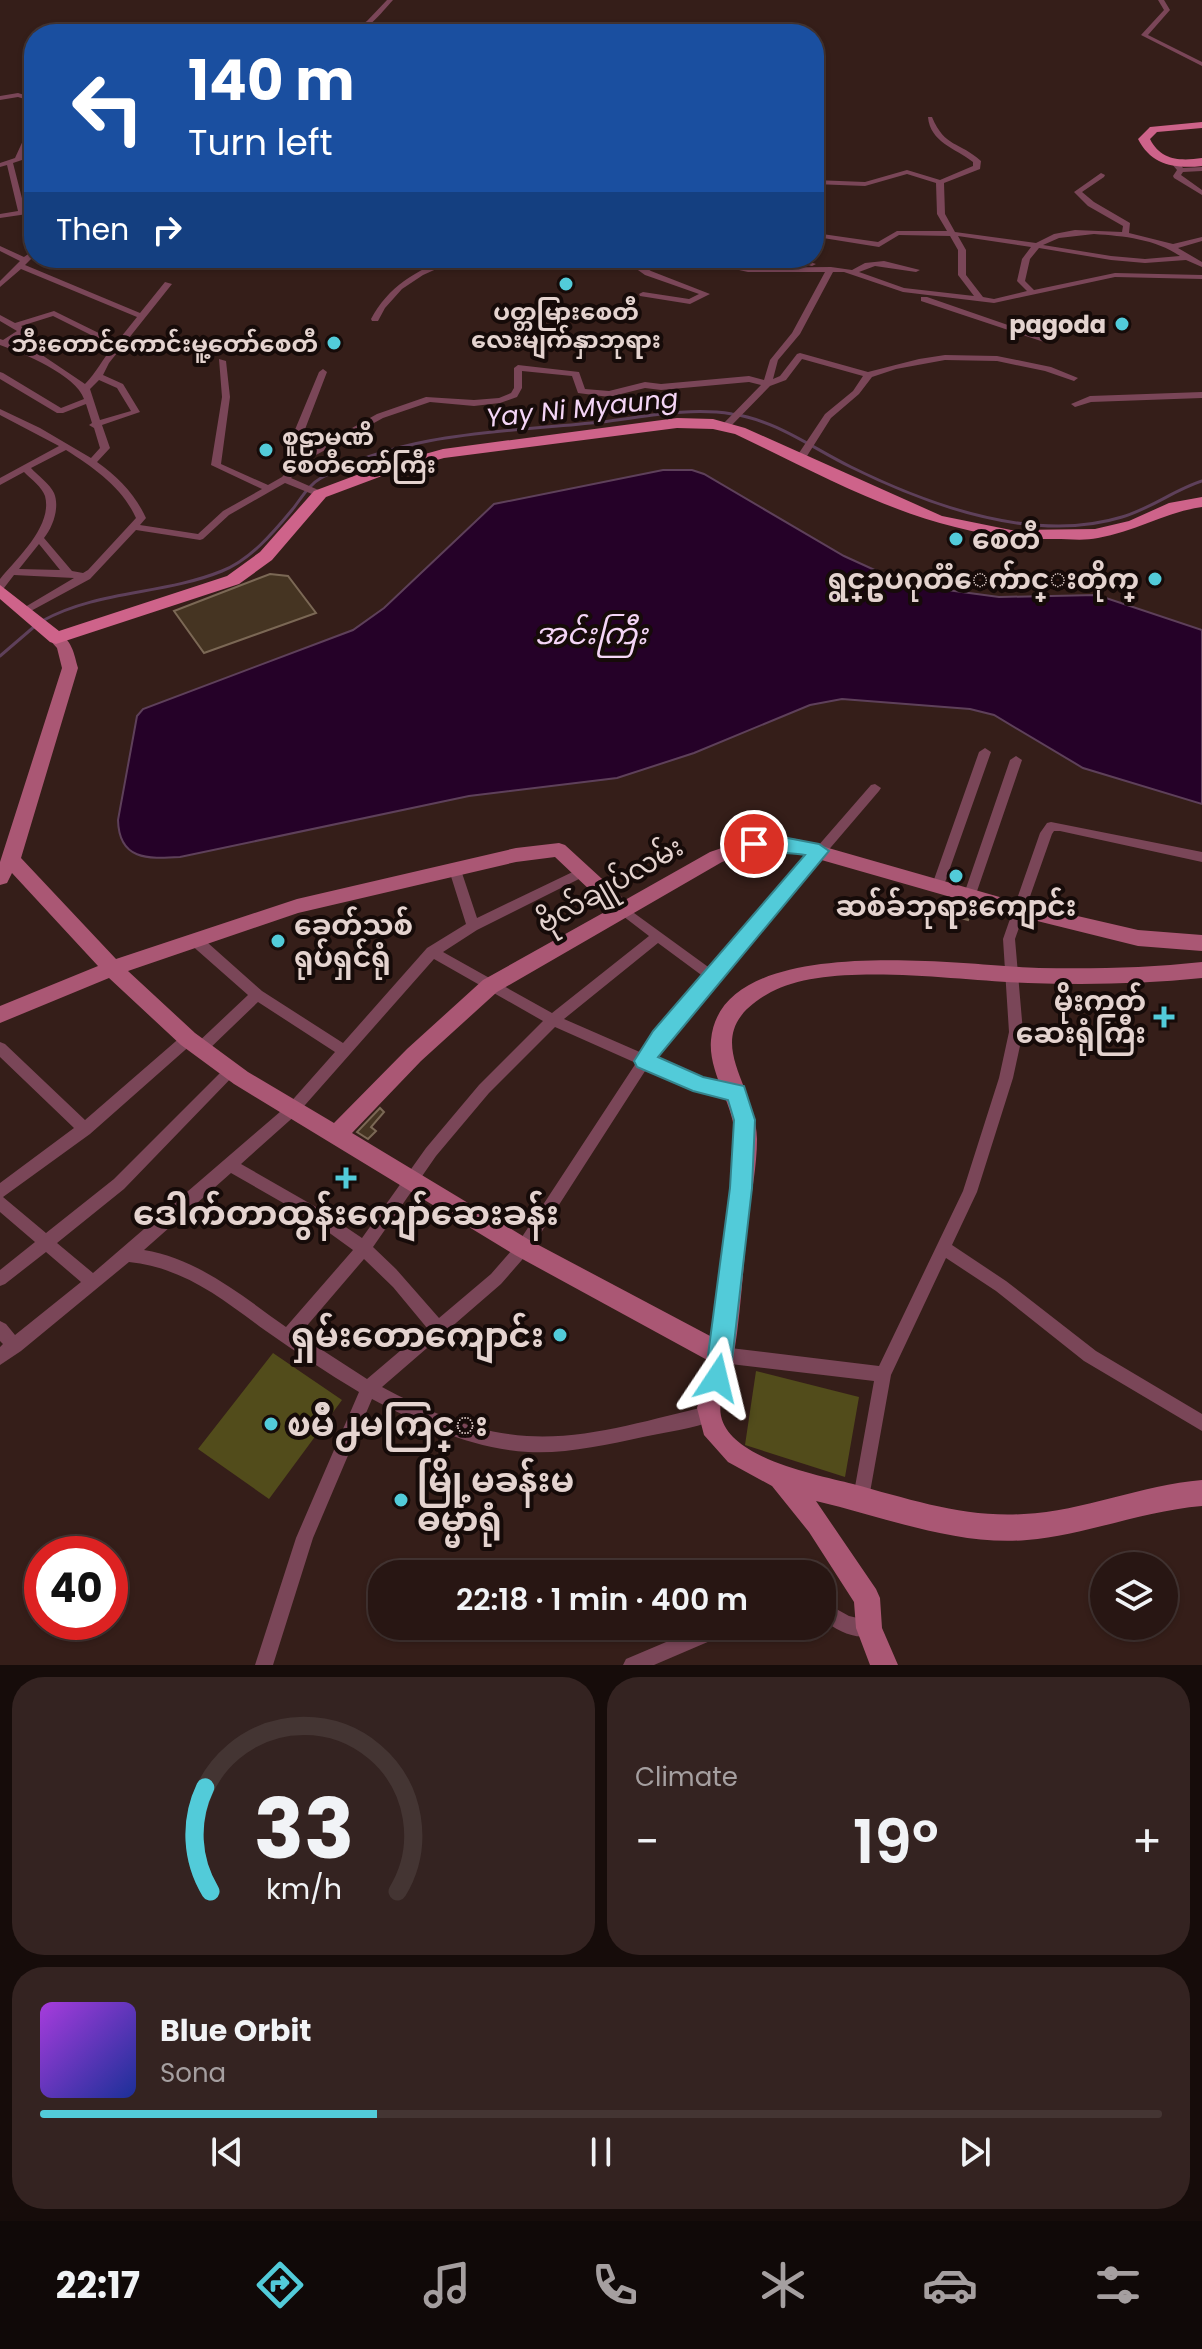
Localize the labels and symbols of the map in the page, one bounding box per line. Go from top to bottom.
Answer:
marker: ပတ္တမြား‌စေတီ‌ လေးမျက်နှာဘုရား [557,275,575,293]
place label: ပတ္တမြား‌စေတီ‌ လေးမျက်နှာဘုရား [471,295,661,360]
place label: pagoda [1009,308,1106,341]
marker: pagoda [1113,315,1131,333]
place label: ဘီးတောင်ကောင်းမူ့တော်စေတီ [11,327,318,363]
marker: ဘီးတောင်ကောင်းမူ့တော်စေတီ [325,334,343,352]
water label: Yay Ni Myaung [484,380,680,436]
place label: စူဠာမဏိ စေတီတော်ကြီး [282,420,436,484]
marker: စူဠာမဏိ စေတီတော်ကြီး [257,441,275,459]
place label: စေတီ [972,520,1040,559]
marker: စေတီ [947,530,965,548]
place label: ရွင္ဥပဂုတၱေက်ာင္းတိုက္ [828,560,1139,602]
marker: ရွင္ဥပဂုတၱေက်ာင္းတိုက္ [1146,570,1164,588]
water label: အင်းကြီး [535,612,649,658]
pin [720,810,788,878]
street label: ဗိုလ်‌ချုပ်‌လမ်း [530,827,692,945]
marker: ဆစ်ခ်ဘုရားကျောင်း [947,867,965,885]
place label: ဆစ်ခ်ဘုရားကျောင်း [835,887,1077,930]
place label: ခေတ်သစ် ရုပ်‌ရှင်ရုံ [294,906,413,980]
marker: ခေတ်သစ် ရုပ်‌ရှင်ရုံ [269,932,287,950]
place label: မိုးကုတ်‌ ‌ဆေးရုံကြီး [1016,982,1146,1056]
marker: မိုးကုတ်‌ ‌ဆေးရုံကြီး [1153,1006,1175,1028]
marker: ဒေါက်တာထွန်းကျော်ဆေးခန်း [335,1167,357,1189]
place label: ဒေါက်တာထွန်းကျော်ဆေးခန်း [133,1189,559,1242]
place label: ရှမ်းတောကျောင်း [291,1311,544,1364]
marker: ရှမ်းတောကျောင်း [551,1326,569,1344]
position arrow [675,1336,759,1420]
place label: ၿမိဳ႕မကြင္း [287,1400,488,1452]
marker: ၿမိဳ႕မကြင္း [262,1415,280,1433]
place label: မြို့မခန်းမ ဓမ္မာရုံ [417,1456,574,1548]
marker: မြို့မခန်းမ ဓမ္မာရုံ [392,1491,410,1509]
speed limit sign: 40 [24,1536,128,1640]

